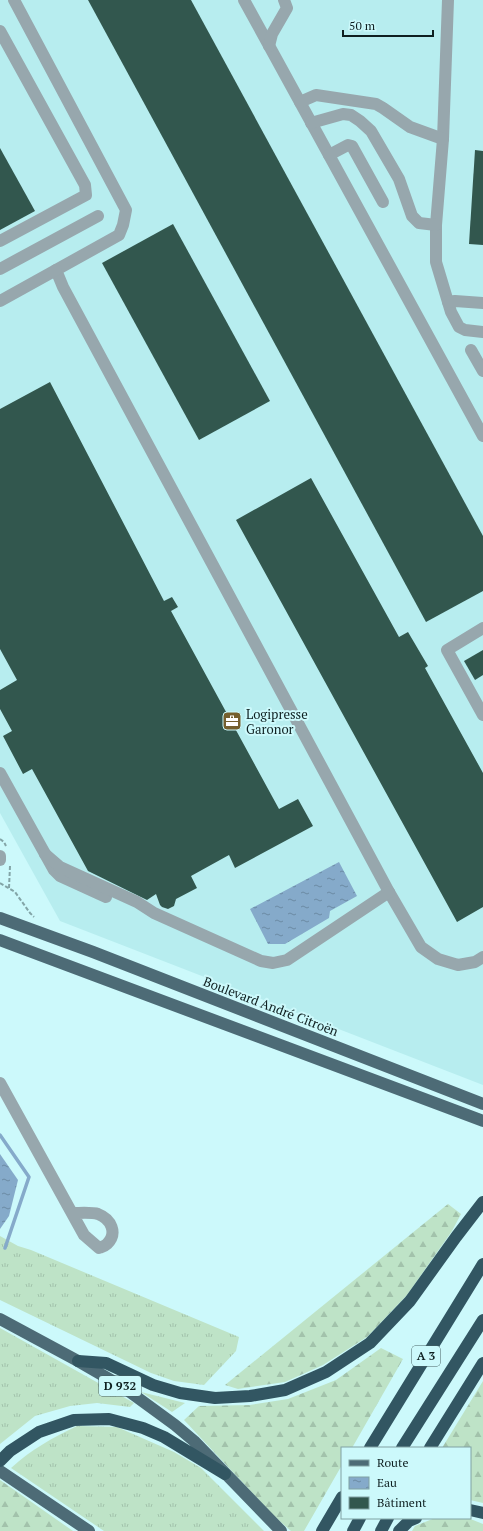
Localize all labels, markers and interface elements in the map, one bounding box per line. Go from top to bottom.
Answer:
scale bar [343,12,433,38]
text: 50 m [349,18,376,33]
place label: Logipresse Garonor [246,705,308,738]
office icon: Logipresse Garonor [221,710,243,732]
street label: Boulevard André Citroën [201,972,341,1040]
road number: A 3 [412,1346,440,1366]
road number: D 932 [99,1376,141,1396]
legend [341,1447,471,1519]
text: Route [377,1455,408,1470]
text: Eau [377,1475,397,1490]
text: Bâtiment [377,1495,427,1510]

